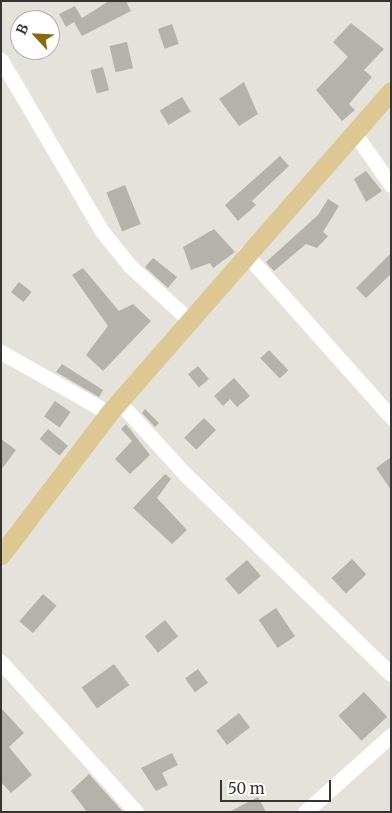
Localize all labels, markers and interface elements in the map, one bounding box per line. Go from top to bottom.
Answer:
north arrow [10,10,60,60]
text: B [12,21,33,37]
scale bar [222,770,333,802]
text: 50 m [228,779,265,798]

